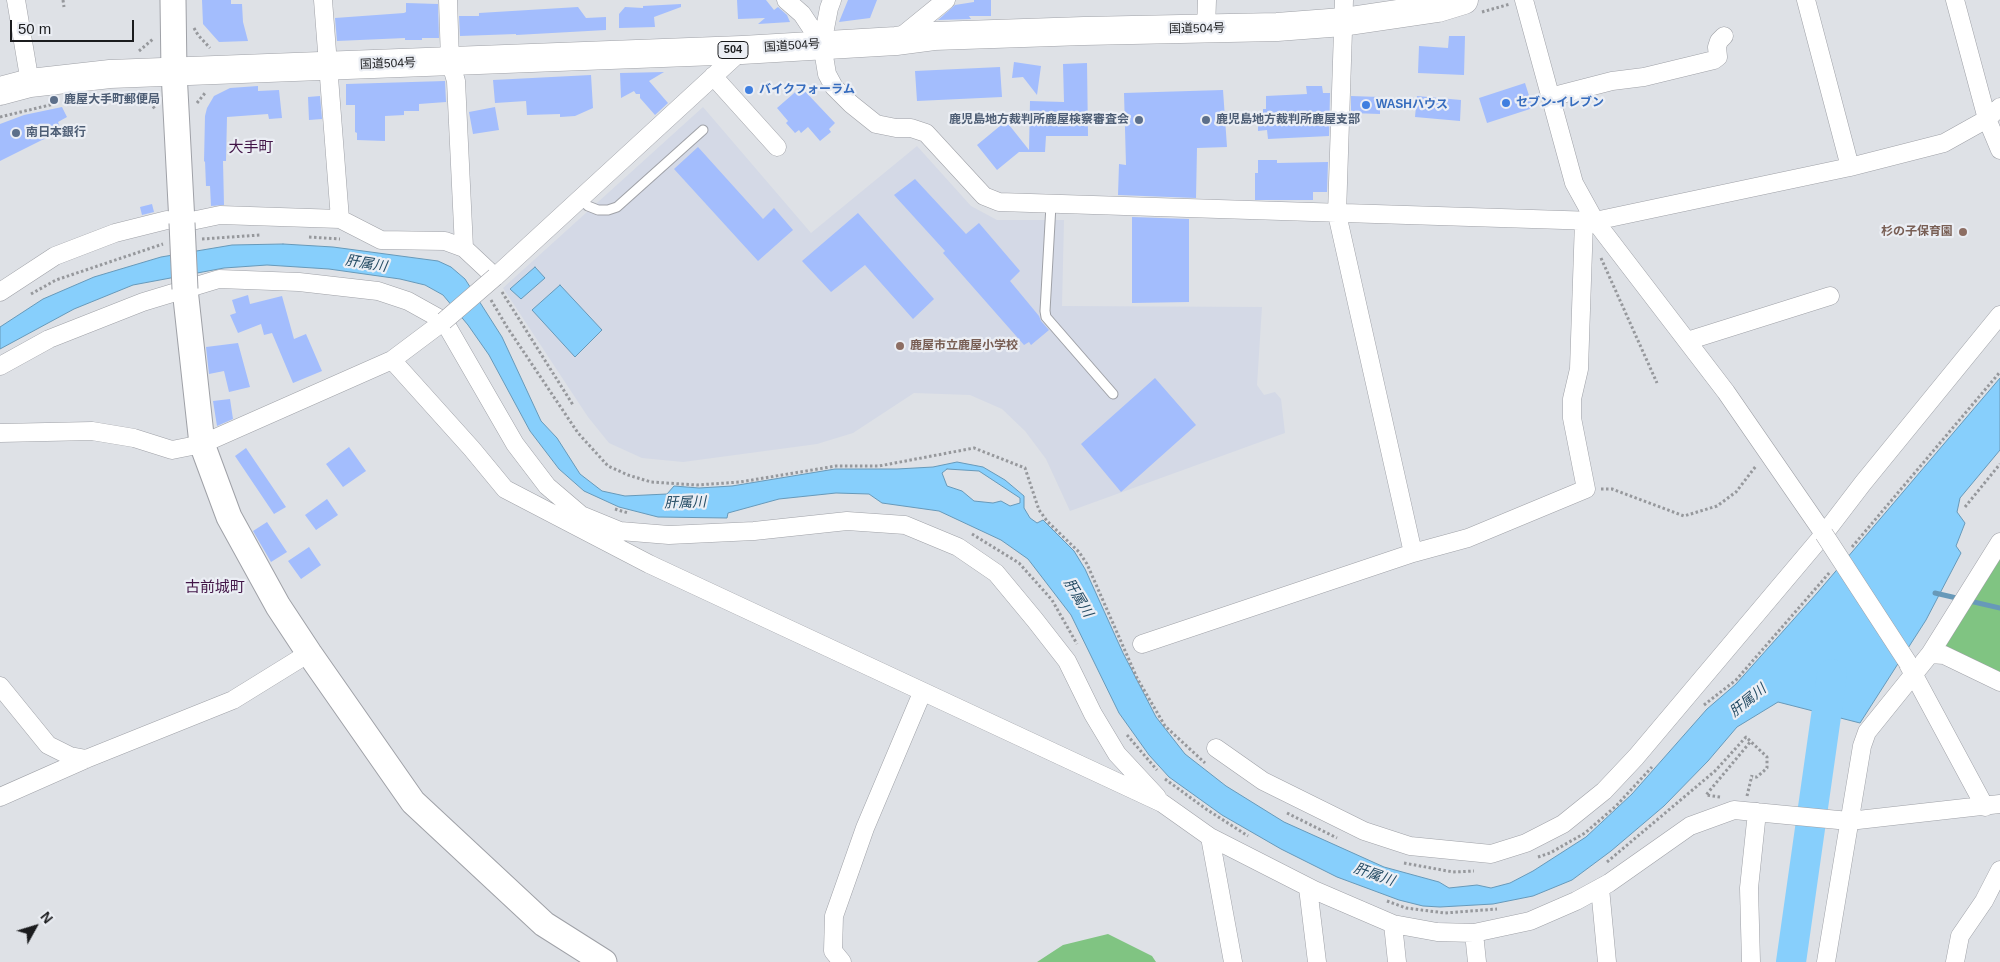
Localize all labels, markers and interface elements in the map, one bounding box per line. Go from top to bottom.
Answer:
scale bar [12,10,136,42]
text: 50 m [18,20,51,37]
street label: 国道504号 [1169,21,1225,37]
street label: 国道504号 [764,37,820,55]
road number: 504 [718,42,748,58]
street label: 国道504号 [360,56,416,72]
place label: バイクフォーラム [759,83,855,97]
marker: バイクフォーラム [743,84,755,96]
place label: 鹿屋大手町郵便局 [64,93,160,107]
marker: 鹿屋大手町郵便局 [48,94,60,106]
place label: セブン-イレブン [1516,96,1604,110]
marker: セブン-イレブン [1500,97,1512,109]
place label: WASHハウス [1376,98,1448,112]
marker: WASHハウス [1360,99,1372,111]
place label: 鹿児島地方裁判所鹿屋検察審査会 [949,113,1129,127]
place label: 鹿児島地方裁判所鹿屋支部 [1216,113,1360,127]
marker: 鹿児島地方裁判所鹿屋検察審査会 [1133,114,1145,126]
marker: 鹿児島地方裁判所鹿屋支部 [1200,114,1212,126]
place label: 南日本銀行 [26,126,86,140]
marker: 南日本銀行 [10,127,22,139]
district label: 大手町 [229,139,273,157]
place label: 杉の子保育園 [1881,225,1953,239]
marker: 杉の子保育園 [1957,226,1969,238]
water label: 肝属川 [344,252,388,276]
place label: 鹿屋市立鹿屋小学校 [910,339,1018,353]
marker: 鹿屋市立鹿屋小学校 [894,340,906,352]
water label: 肝属川 [664,494,706,512]
water label: 肝属川 [1060,576,1096,620]
district label: 古前城町 [185,579,245,597]
water label: 肝属川 [1726,681,1770,721]
water label: 肝属川 [1351,860,1397,890]
north arrow [10,902,60,952]
text: N [37,909,56,927]

